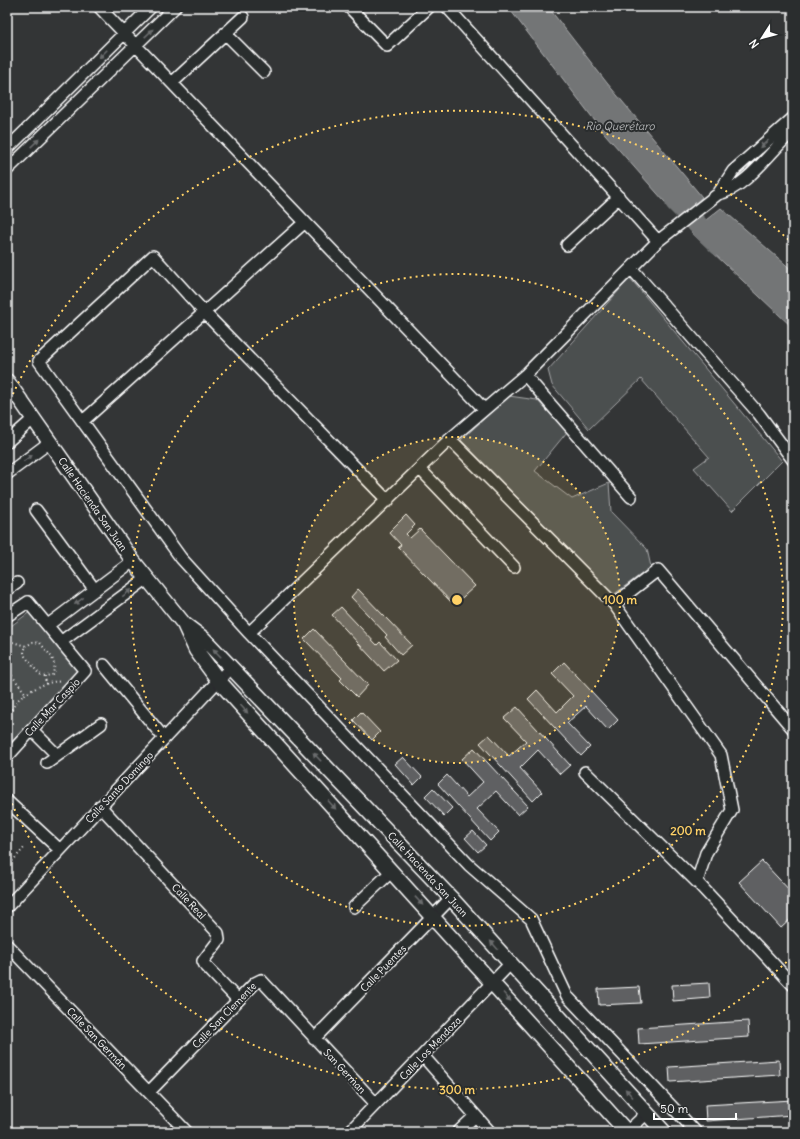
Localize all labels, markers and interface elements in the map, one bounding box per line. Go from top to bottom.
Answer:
north arrow [742,18,782,58]
one-way arrow [144,29,153,38]
text: N [746,37,762,51]
one-way arrow [98,49,108,59]
water label: Rio Querétaro [585,119,656,133]
one-way arrow [30,138,40,147]
one-way arrow [759,139,769,149]
one-way arrow [23,454,34,462]
street label: Calle Hacienda San Juan [55,455,130,554]
one-way arrow [121,589,132,597]
text: 100 m [603,592,637,607]
centre of rings [450,593,464,607]
one-way arrow [74,597,85,605]
one-way arrow [212,648,222,658]
street label: Calle Mar Caspio [22,675,83,739]
one-way arrow [240,703,249,714]
street label: Calle Santo Domingo [83,748,156,826]
one-way arrow [312,752,322,762]
one-way arrow [327,800,336,810]
text: 200 m [670,823,706,838]
street label: Calle Hacienda San Juan [385,829,471,920]
street label: Calle Real [169,881,208,922]
one-way arrow [414,896,424,906]
one-way arrow [489,940,499,950]
street label: Calle Puentes [358,942,409,995]
street label: Calle San Clemente [190,980,259,1051]
one-way arrow [502,992,511,1003]
street label: Calle San Germán [64,1005,130,1072]
street label: Calle Los Mendoza [397,1014,464,1083]
street label: San German [321,1046,369,1097]
text: 300 m [439,1082,475,1097]
one-way arrow [624,1088,633,1098]
scale bar [654,1095,736,1121]
text: 50 m [660,1101,689,1116]

